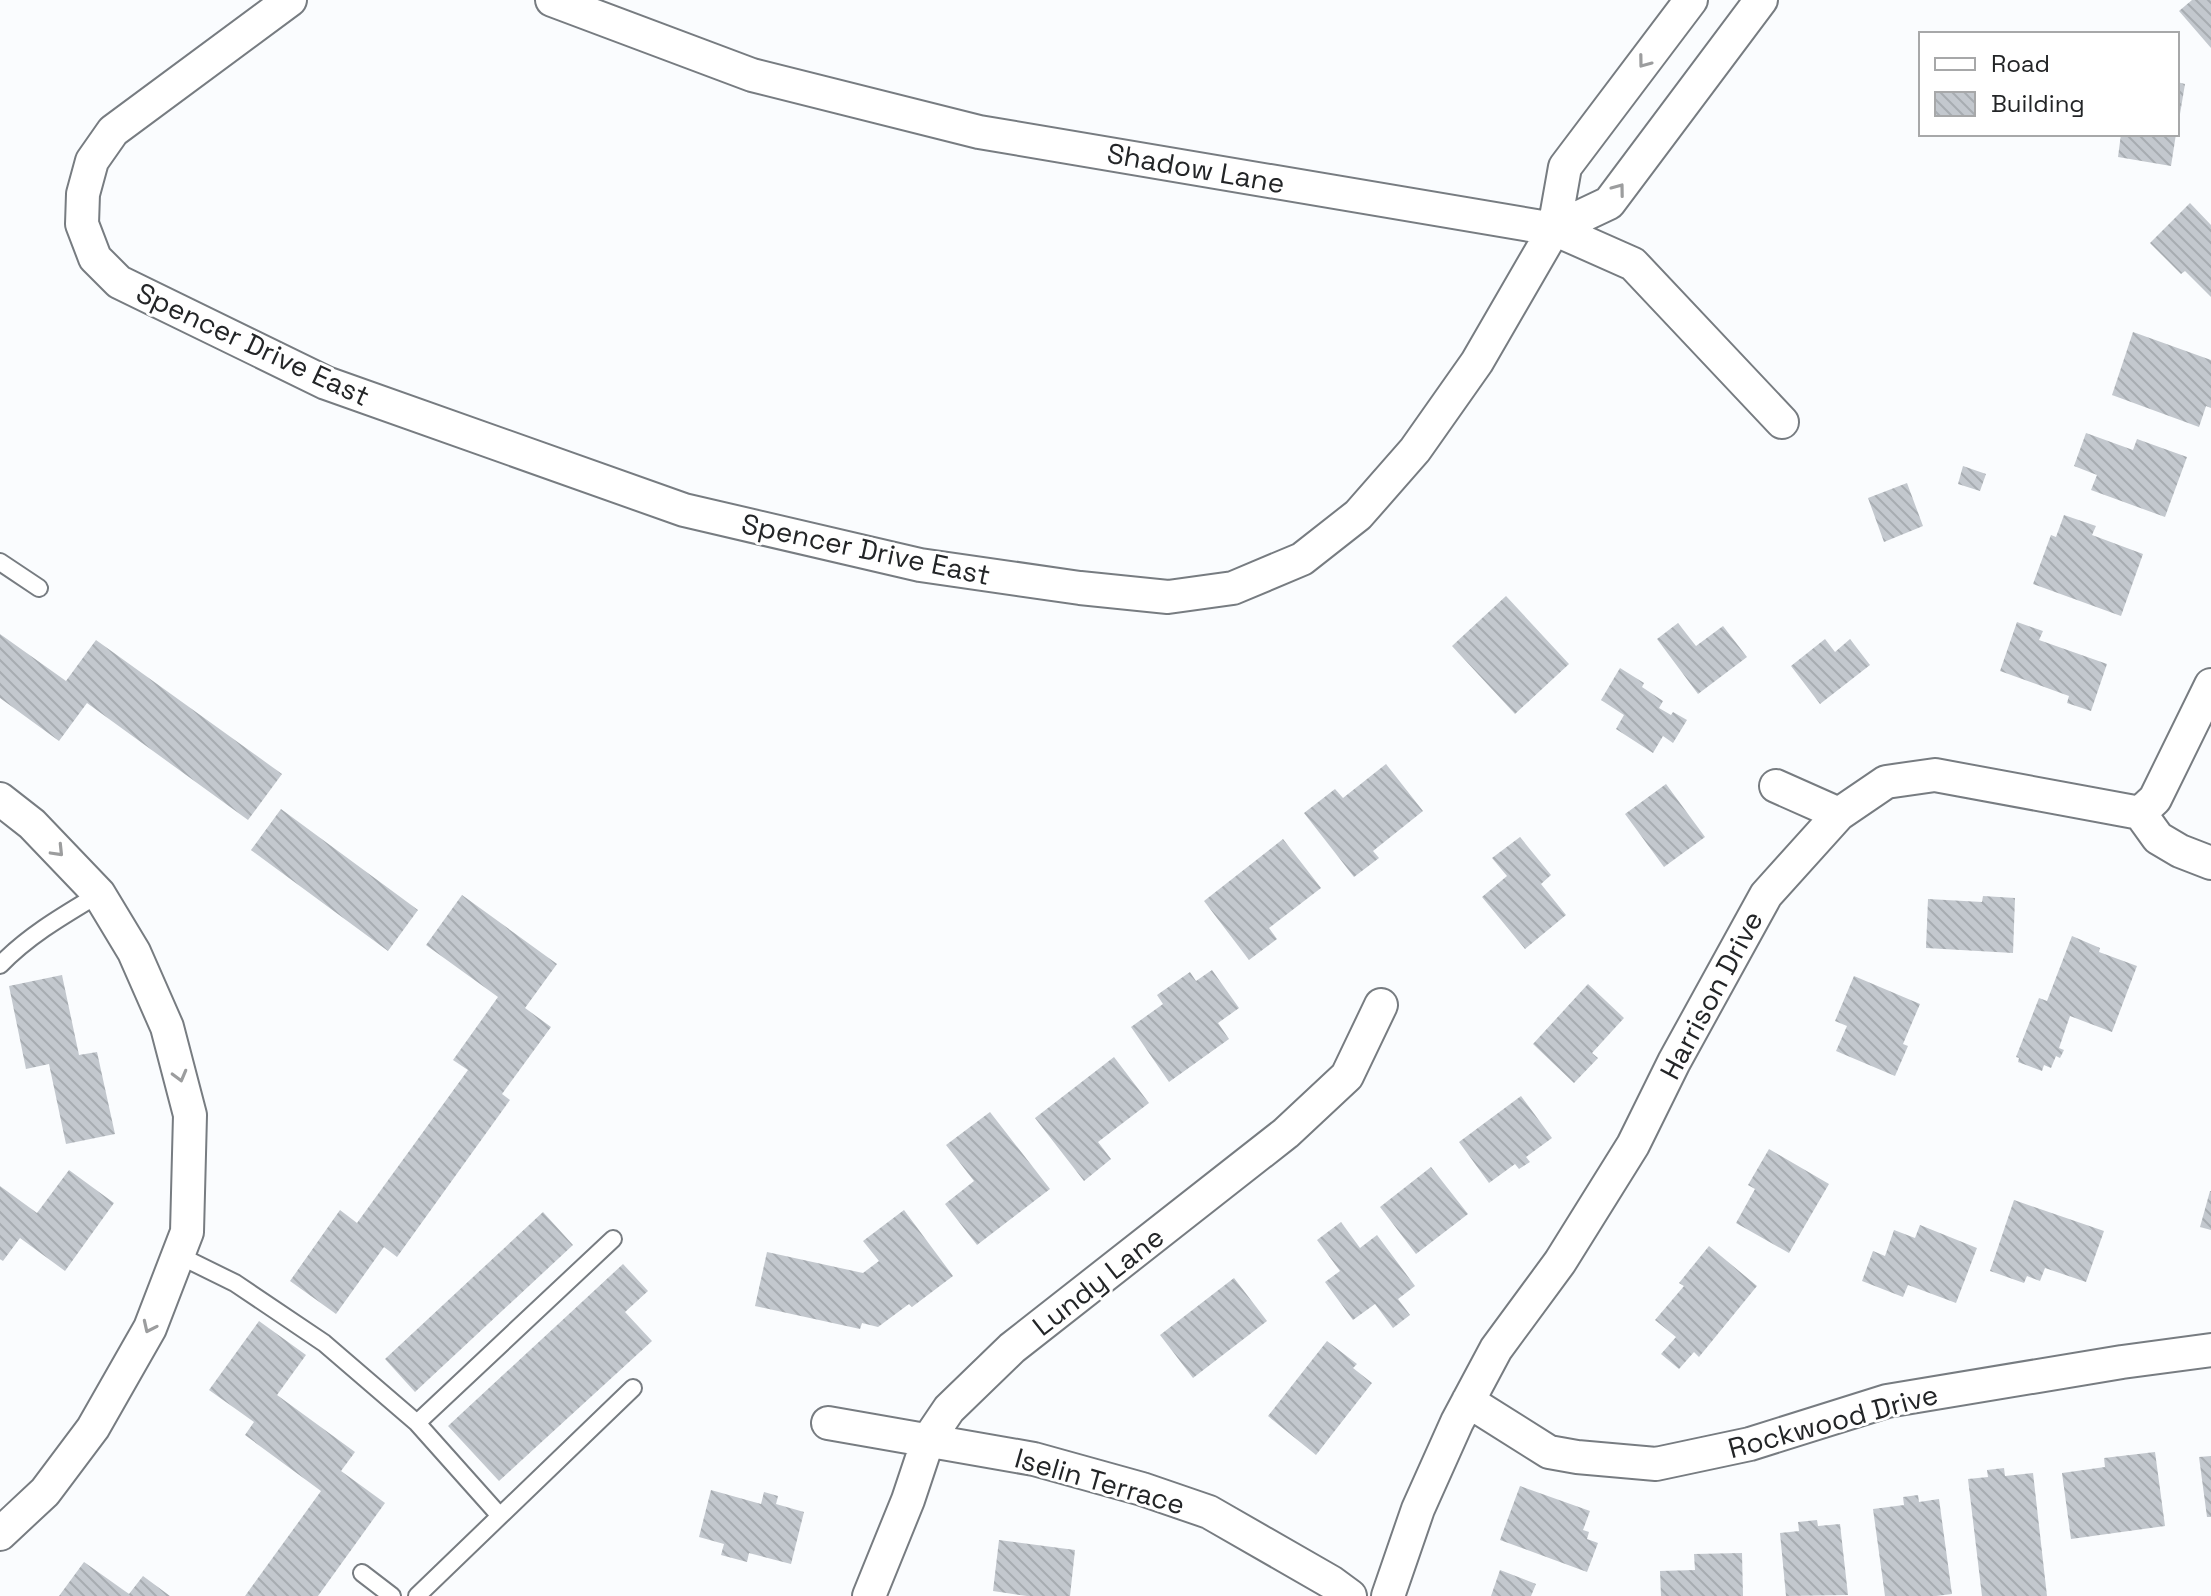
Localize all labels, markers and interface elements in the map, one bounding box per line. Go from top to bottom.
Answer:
legend [1919,32,2179,136]
text: Road [1991,48,2050,79]
one-way arrow [1640,53,1654,68]
text: Building [1991,88,2085,119]
street label: Shadow Lane [1104,135,1288,201]
one-way arrow [1610,183,1624,198]
street label: Spencer Drive East [131,274,375,414]
street label: Spencer Drive East [738,505,994,593]
one-way arrow [48,842,63,856]
street label: Harrison Drive [1651,904,1771,1086]
one-way arrow [171,1069,188,1083]
street label: Lundy Lane [1025,1218,1171,1344]
one-way arrow [143,1319,159,1334]
street label: Rockwood Drive [1724,1376,1942,1466]
street label: Iselin Terrace [1011,1440,1189,1522]

